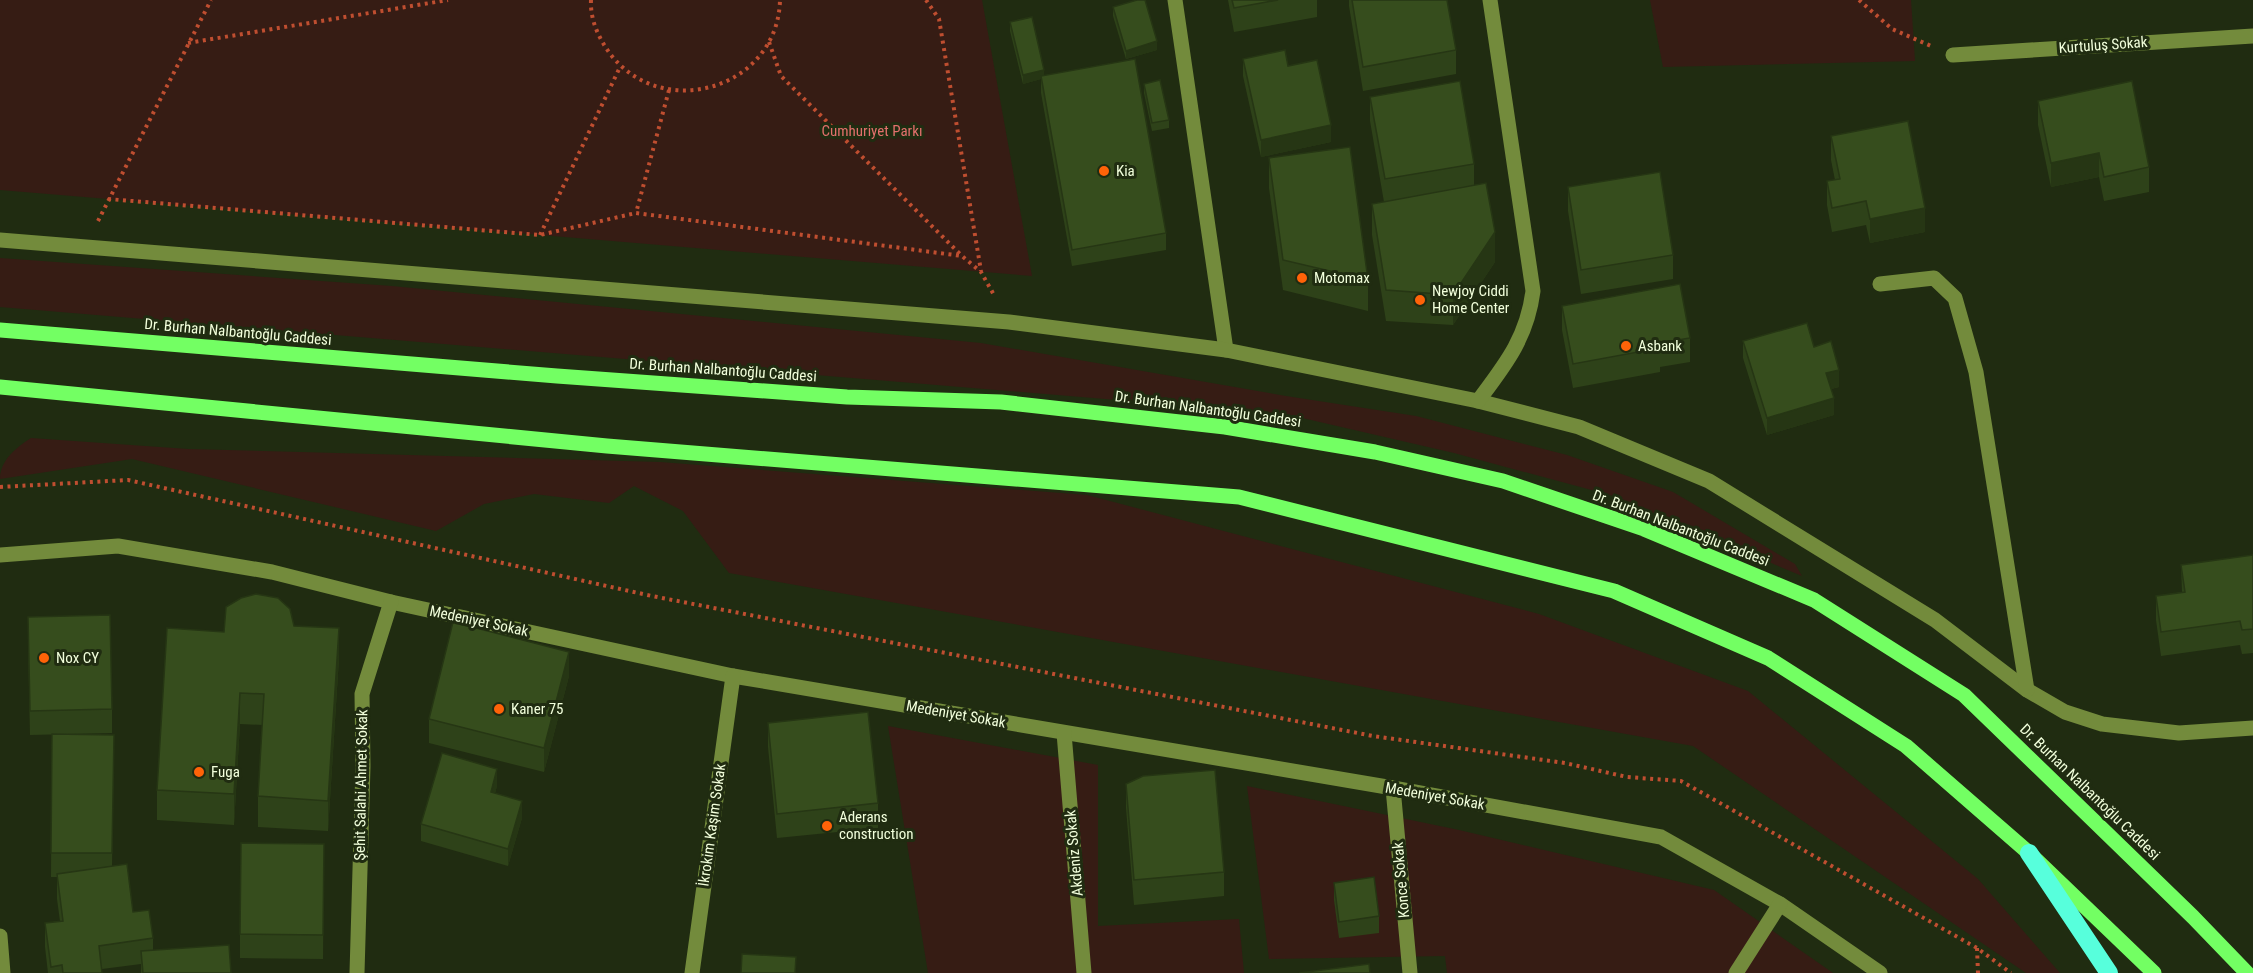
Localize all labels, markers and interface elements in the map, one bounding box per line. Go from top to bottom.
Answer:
street label: Kurtuluş Sokak [2058,33,2148,57]
park label: Cumhuriyet Parkı [822,122,922,140]
place label: Kia [1116,162,1135,180]
marker: Kia [1097,164,1111,178]
place label: Motomax [1314,269,1370,287]
marker: Motomax [1295,271,1309,285]
place label: Newjoy Ciddi Home Center [1432,282,1510,317]
marker: Newjoy Ciddi Home Center [1413,293,1427,307]
street label: Dr. Burhan Nalbantoğlu Caddesi [144,315,332,349]
place label: Asbank [1638,337,1682,355]
marker: Asbank [1619,339,1633,353]
street label: Dr. Burhan Nalbantoğlu Caddesi [629,354,817,386]
street label: Dr. Burhan Nalbantoğlu Caddesi [1114,387,1302,431]
street label: Dr. Burhan Nalbantoğlu Caddesi [1590,486,1772,570]
street label: Medeniyet Sokak [428,602,530,640]
place label: Nox CY [56,649,99,667]
marker: Nox CY [37,651,51,665]
street label: Medeniyet Sokak [905,696,1007,732]
place label: Kaner 75 [511,700,564,718]
marker: Kaner 75 [492,702,506,716]
street label: Şehit Salahi Ahmet Sokak [351,709,371,861]
street label: Dr. Burhan Nalbantoğlu Caddesi [2016,720,2164,864]
street label: İkrokim Kaşim Sokak [694,762,730,888]
place label: Fuga [211,763,240,781]
marker: Fuga [192,765,206,779]
street label: Medeniyet Sokak [1384,778,1486,814]
place label: Aderans construction [839,808,913,843]
street label: Akdeniz Sokak [1061,809,1087,897]
marker: Aderans construction [820,819,834,833]
street label: Konce Sokak [1389,841,1413,919]

